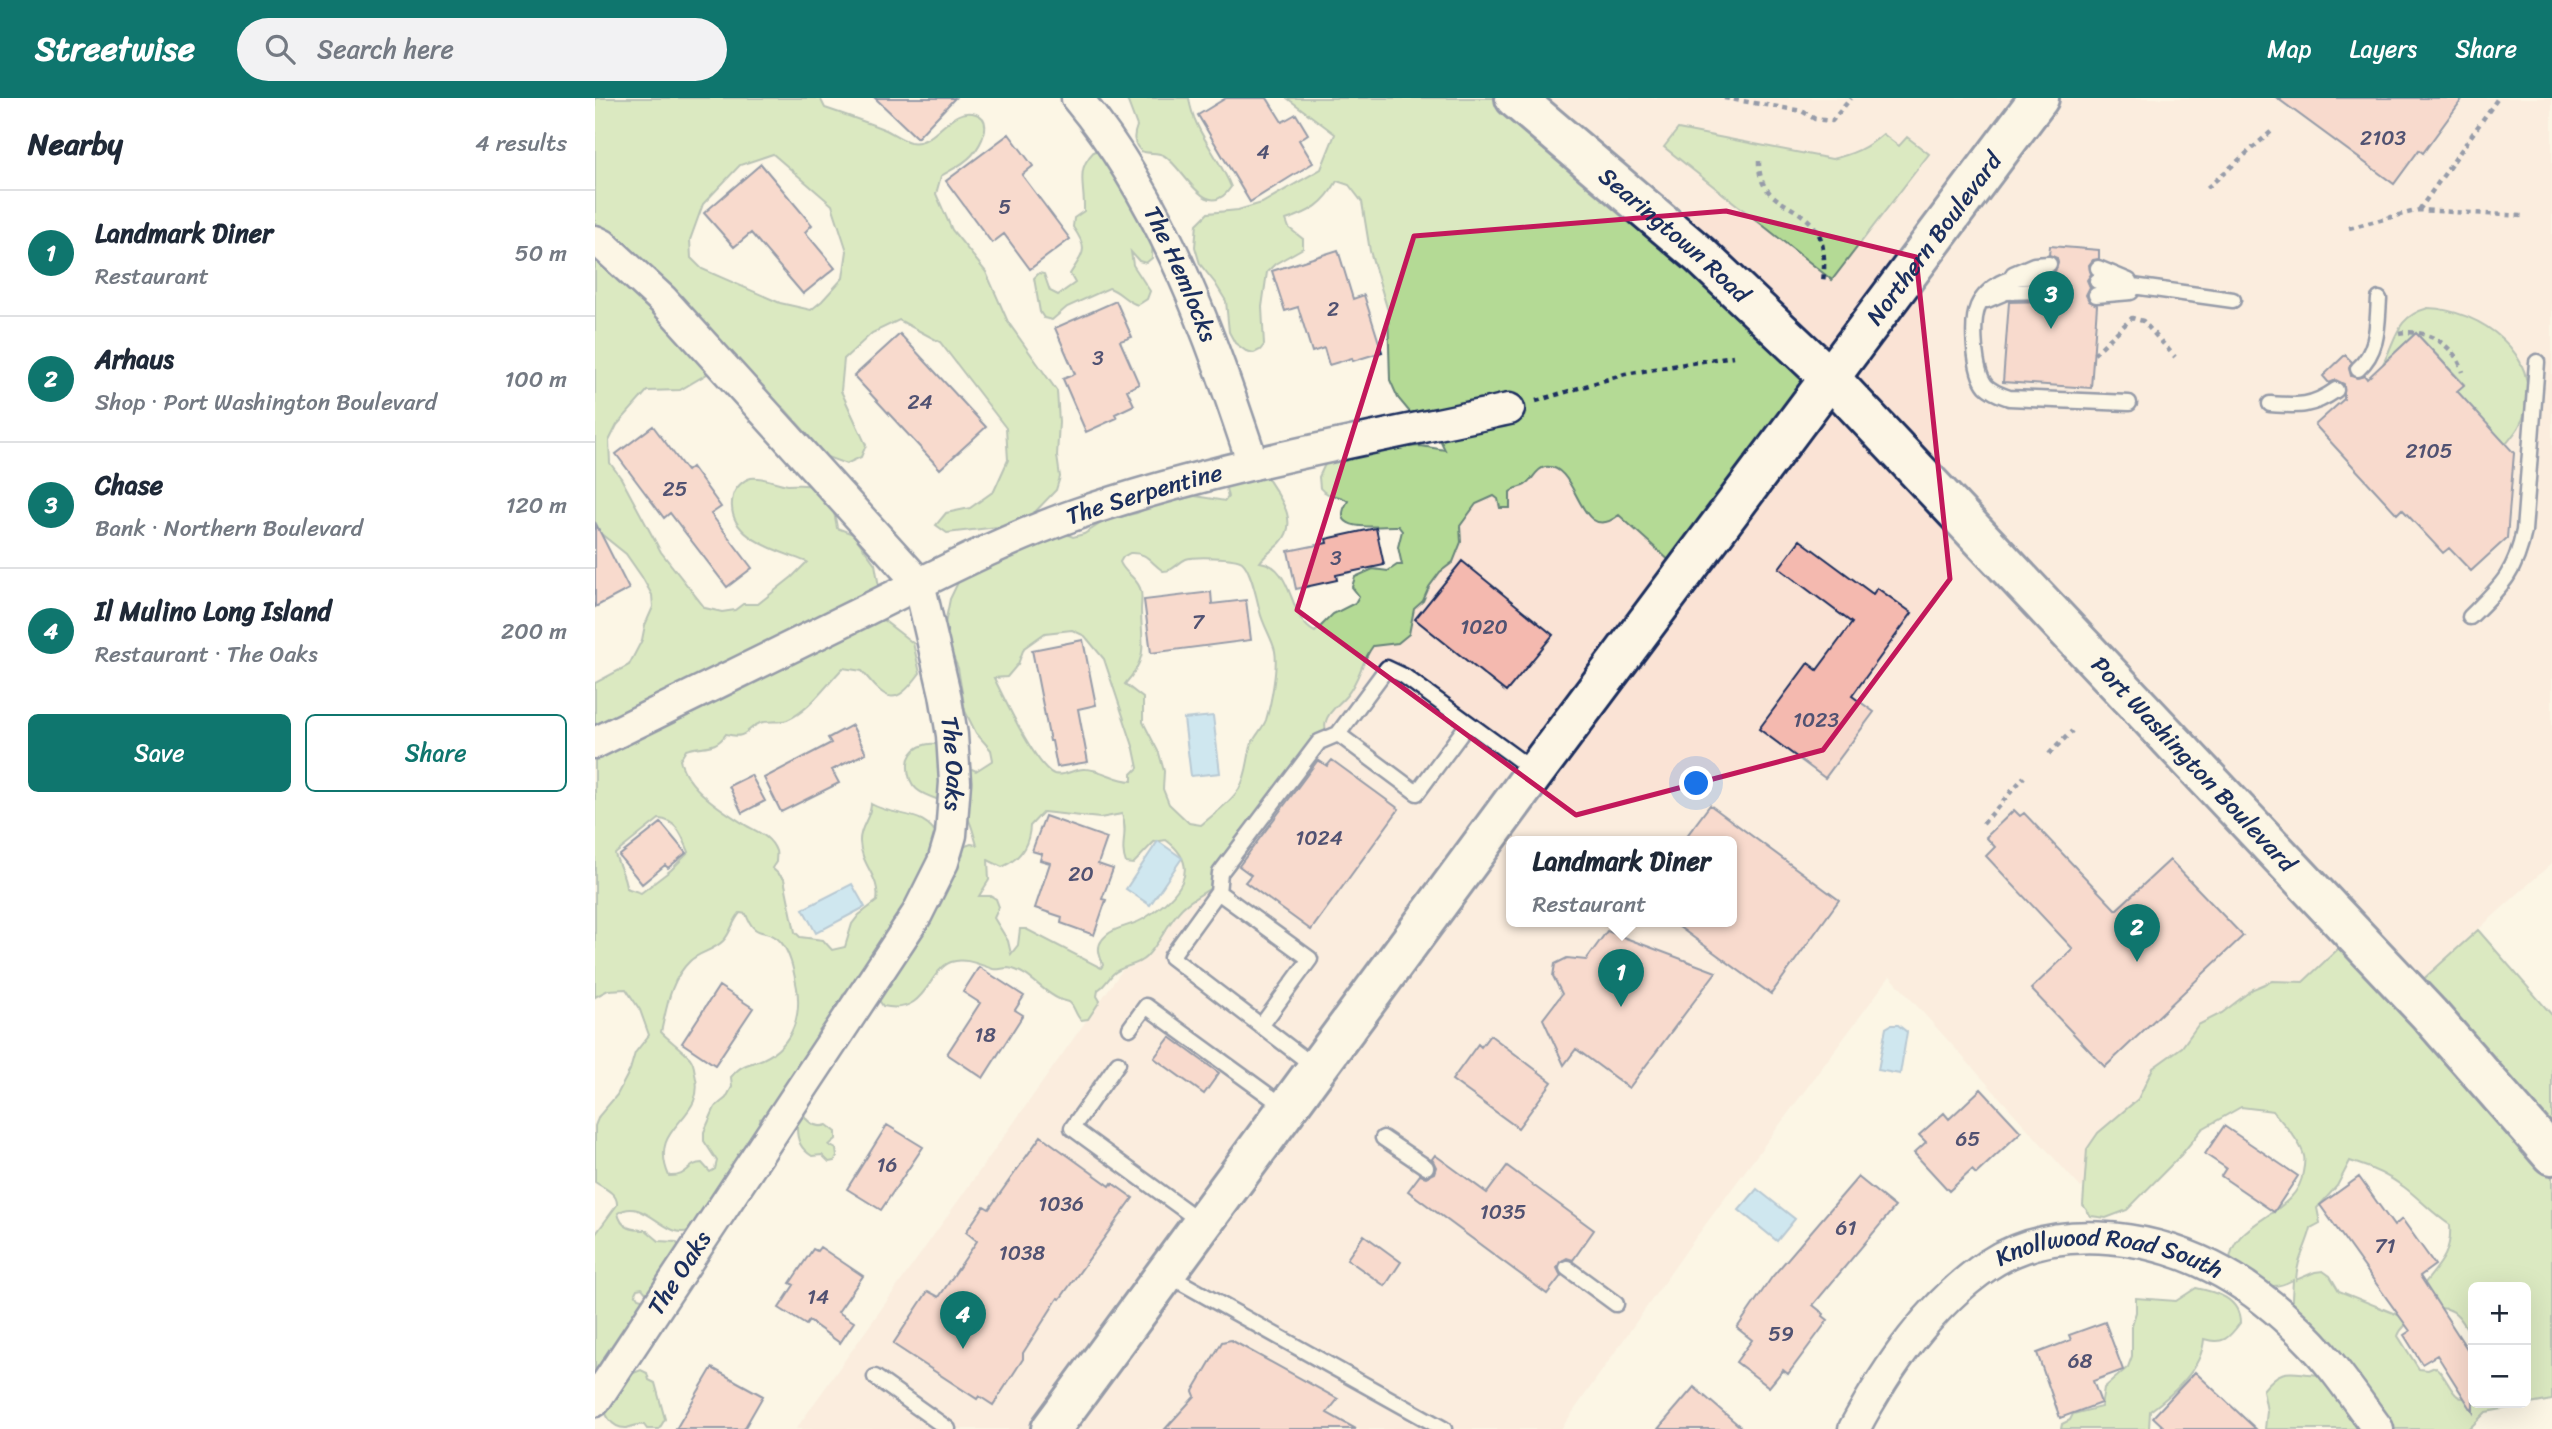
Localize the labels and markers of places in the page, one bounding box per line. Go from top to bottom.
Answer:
pin: 3 [2028,271,2074,329]
pin: 2 [2114,904,2160,962]
pin: 1 [1598,949,1644,1007]
pin: 4 [940,1291,986,1349]

